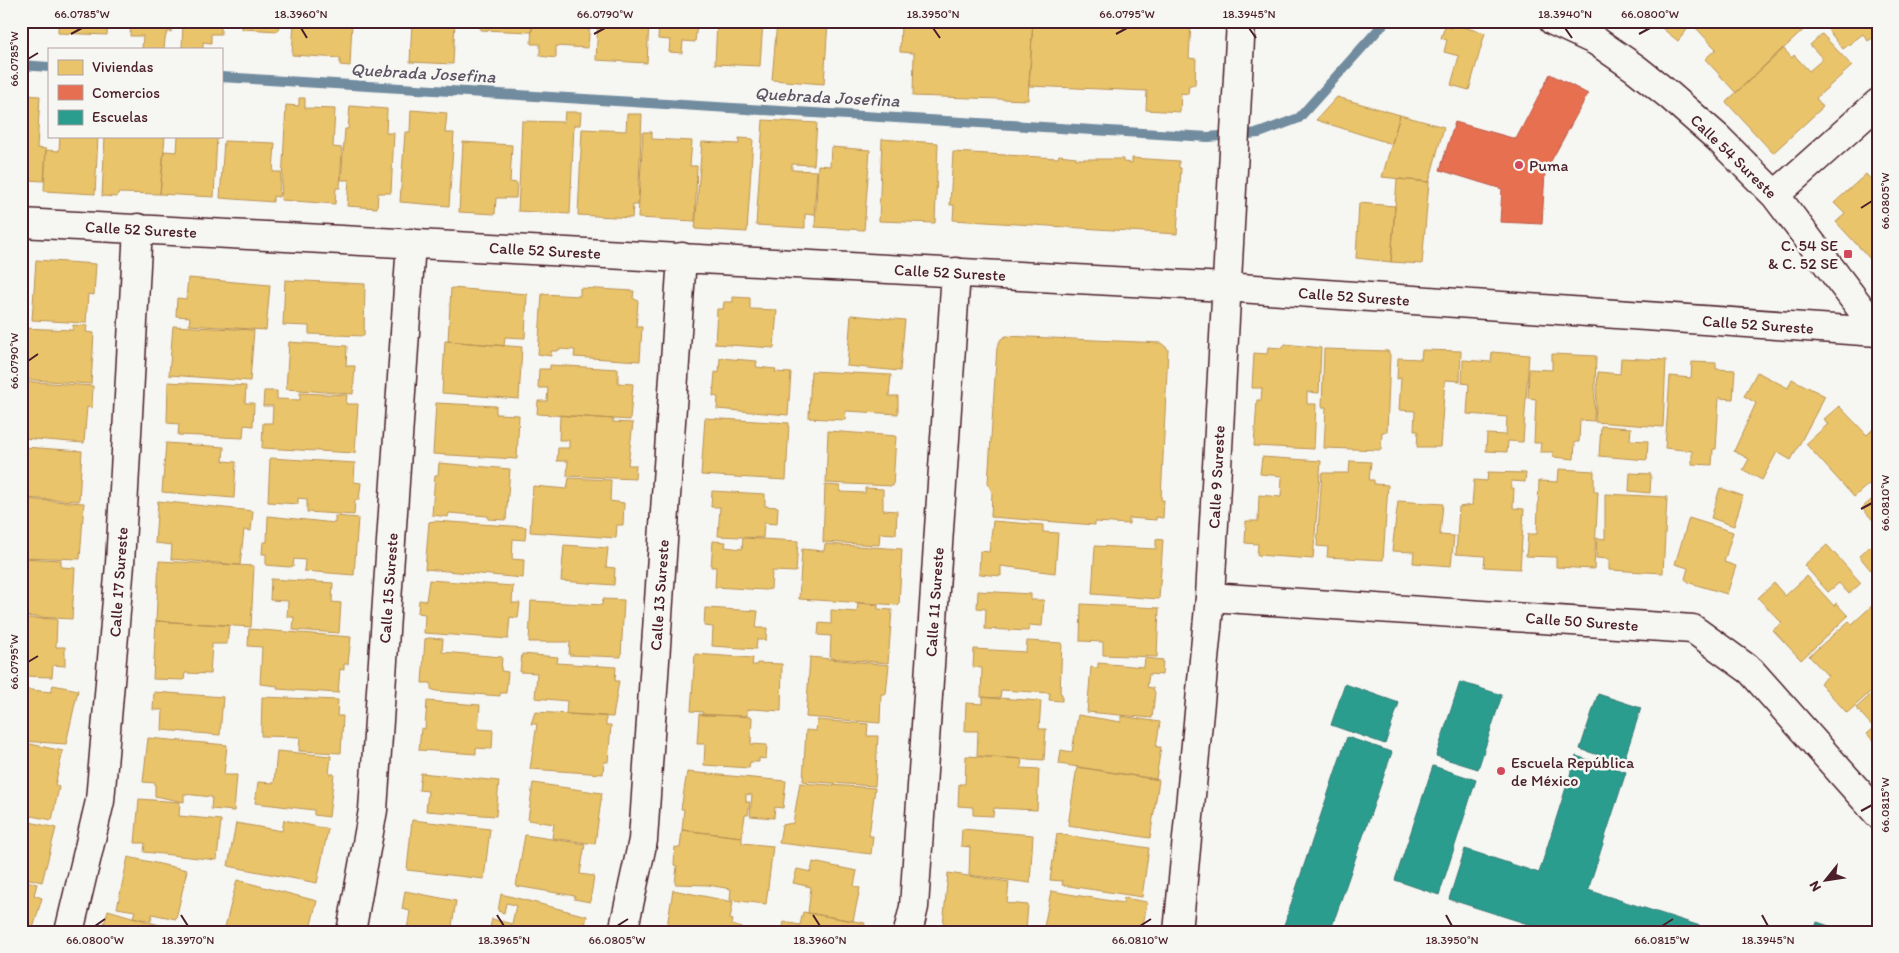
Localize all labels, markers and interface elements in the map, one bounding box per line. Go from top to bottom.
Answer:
text: 66.0785°W [54,7,110,21]
text: 18.3960°N [274,7,328,21]
text: 66.0790°W [577,7,633,21]
text: 18.3950°N [906,7,960,21]
text: 66.0795°W [1099,7,1155,21]
text: 18.3945°N [1222,7,1276,21]
text: 18.3940°N [1538,7,1592,21]
text: 66.0800°W [1621,7,1679,21]
text: 66.0785°W [7,31,21,87]
legend [48,48,222,138]
text: Viviendas [92,58,154,76]
water label: Quebrada Josefina [350,58,497,88]
water label: Quebrada Josefina [754,82,901,112]
text: Comercios [92,84,160,102]
text: Escuelas [92,108,148,126]
street label: Calle 54 Sureste [1686,110,1781,202]
place label: Puma [1529,156,1568,175]
marker: Puma [1513,159,1525,171]
text: 66.0805°W [1878,172,1892,230]
street label: Calle 52 Sureste [85,217,197,242]
place label: C. 54 SE & C. 52 SE [1768,236,1838,273]
street label: Calle 52 Sureste [489,238,601,263]
marker: C. 54 SE & C. 52 SE [1842,248,1854,260]
street label: Calle 52 Sureste [894,260,1006,285]
street label: Calle 52 Sureste [1297,283,1410,310]
street label: Calle 52 Sureste [1701,311,1814,338]
text: 66.0790°W [7,333,21,389]
street label: Calle 9 Sureste [1204,425,1229,529]
text: 66.0810°W [1878,475,1892,531]
street label: Calle 17 Sureste [105,526,132,638]
street label: Calle 15 Sureste [375,532,402,644]
street label: Calle 13 Sureste [646,539,673,651]
street label: Calle 11 Sureste [921,547,948,658]
street label: Calle 50 Sureste [1525,608,1639,635]
text: 66.0795°W [7,634,21,690]
place label: Escuela República de México [1511,753,1635,790]
marker: Escuela República de México [1495,765,1507,777]
text: 66.0815°W [1878,777,1892,833]
north arrow [1802,856,1852,906]
text: N [1805,878,1825,895]
text: 66.0800°W [66,933,124,947]
text: 18.3970°N [162,933,214,947]
text: 18.3965°N [478,933,530,947]
text: 66.0805°W [588,933,646,947]
text: 18.3960°N [793,933,847,947]
text: 66.0810°W [1112,933,1168,947]
text: 18.3950°N [1425,933,1479,947]
text: 66.0815°W [1634,933,1690,947]
text: 18.3945°N [1741,933,1795,947]

